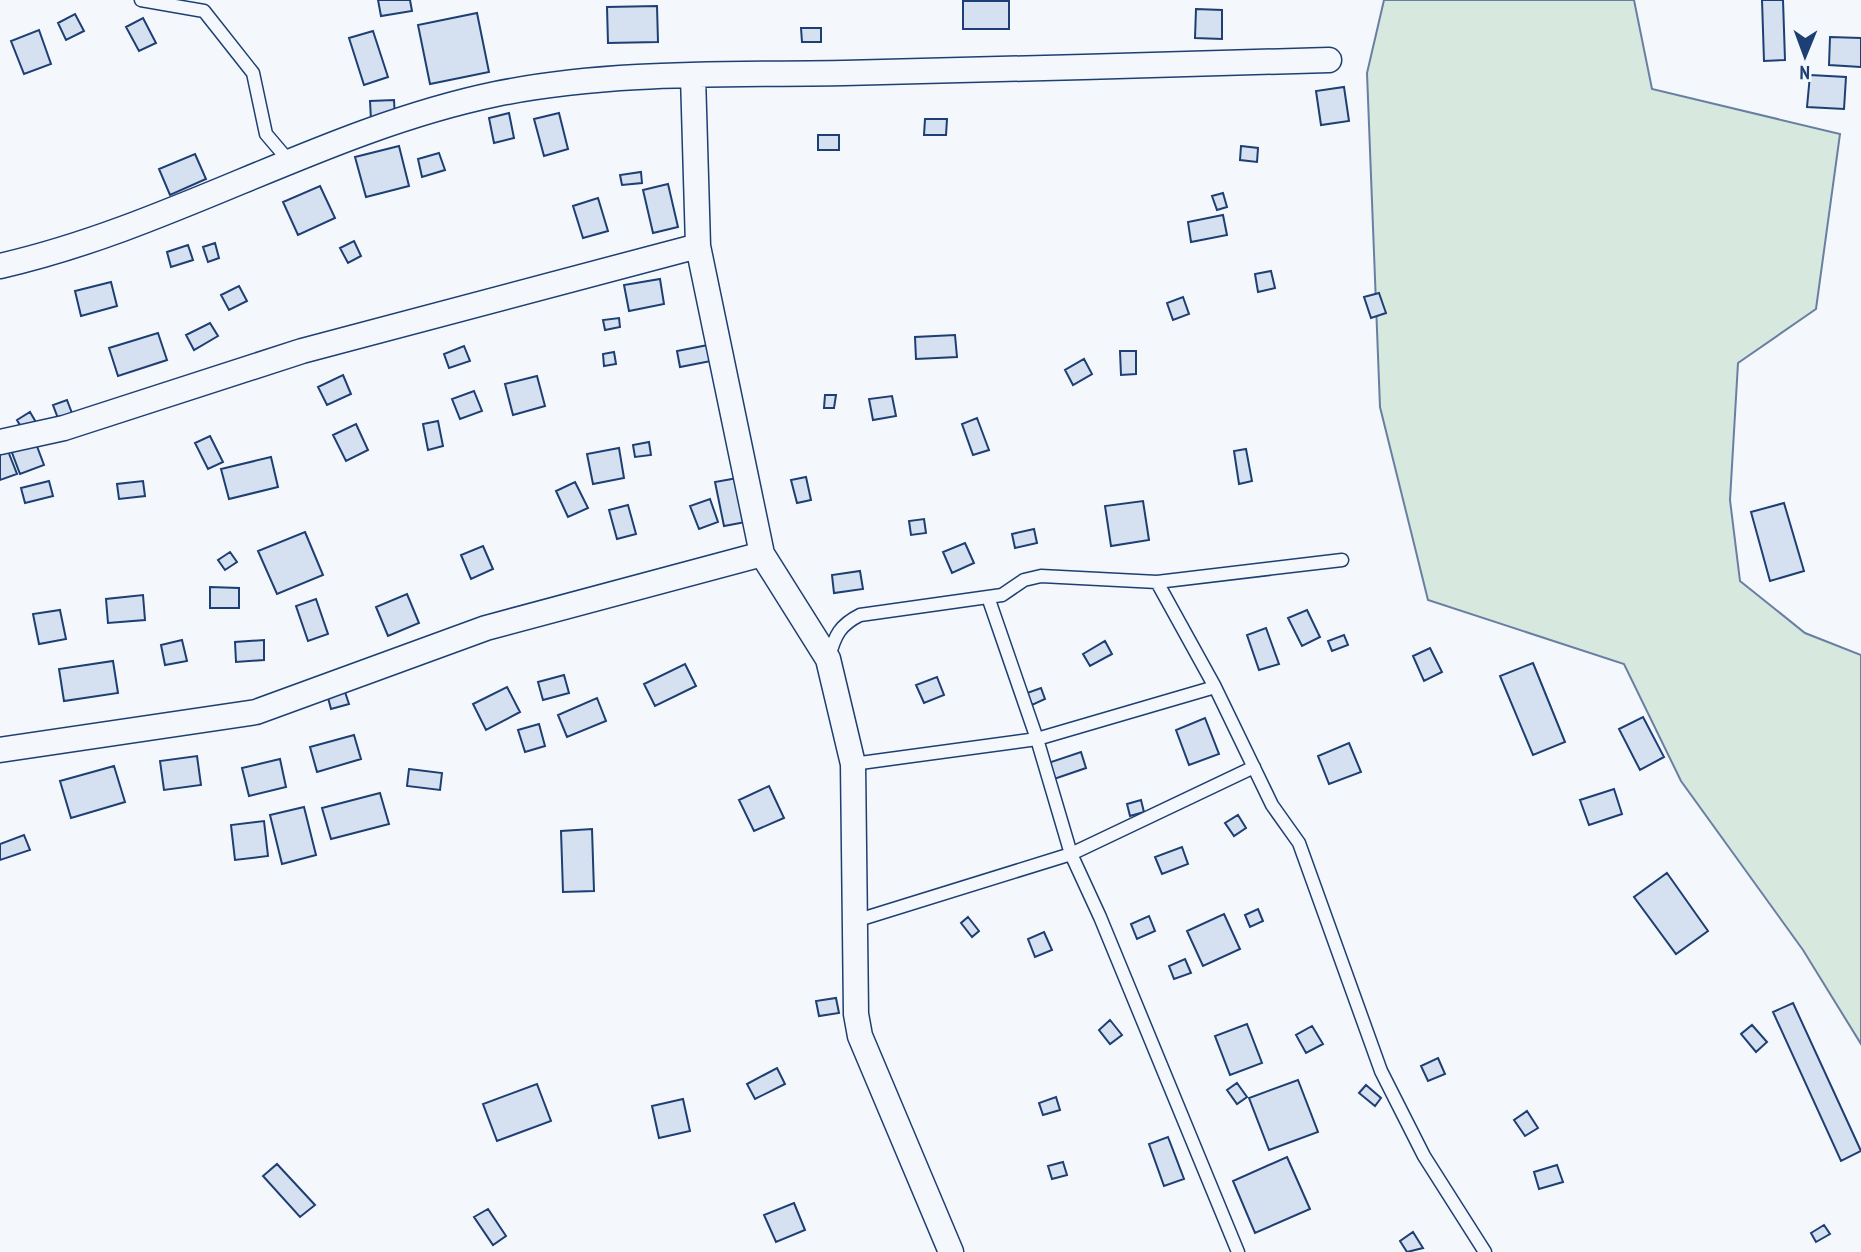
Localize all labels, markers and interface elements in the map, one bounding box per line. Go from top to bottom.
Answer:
north arrow [1770,21,1840,91]
text: N [1799,61,1810,85]

